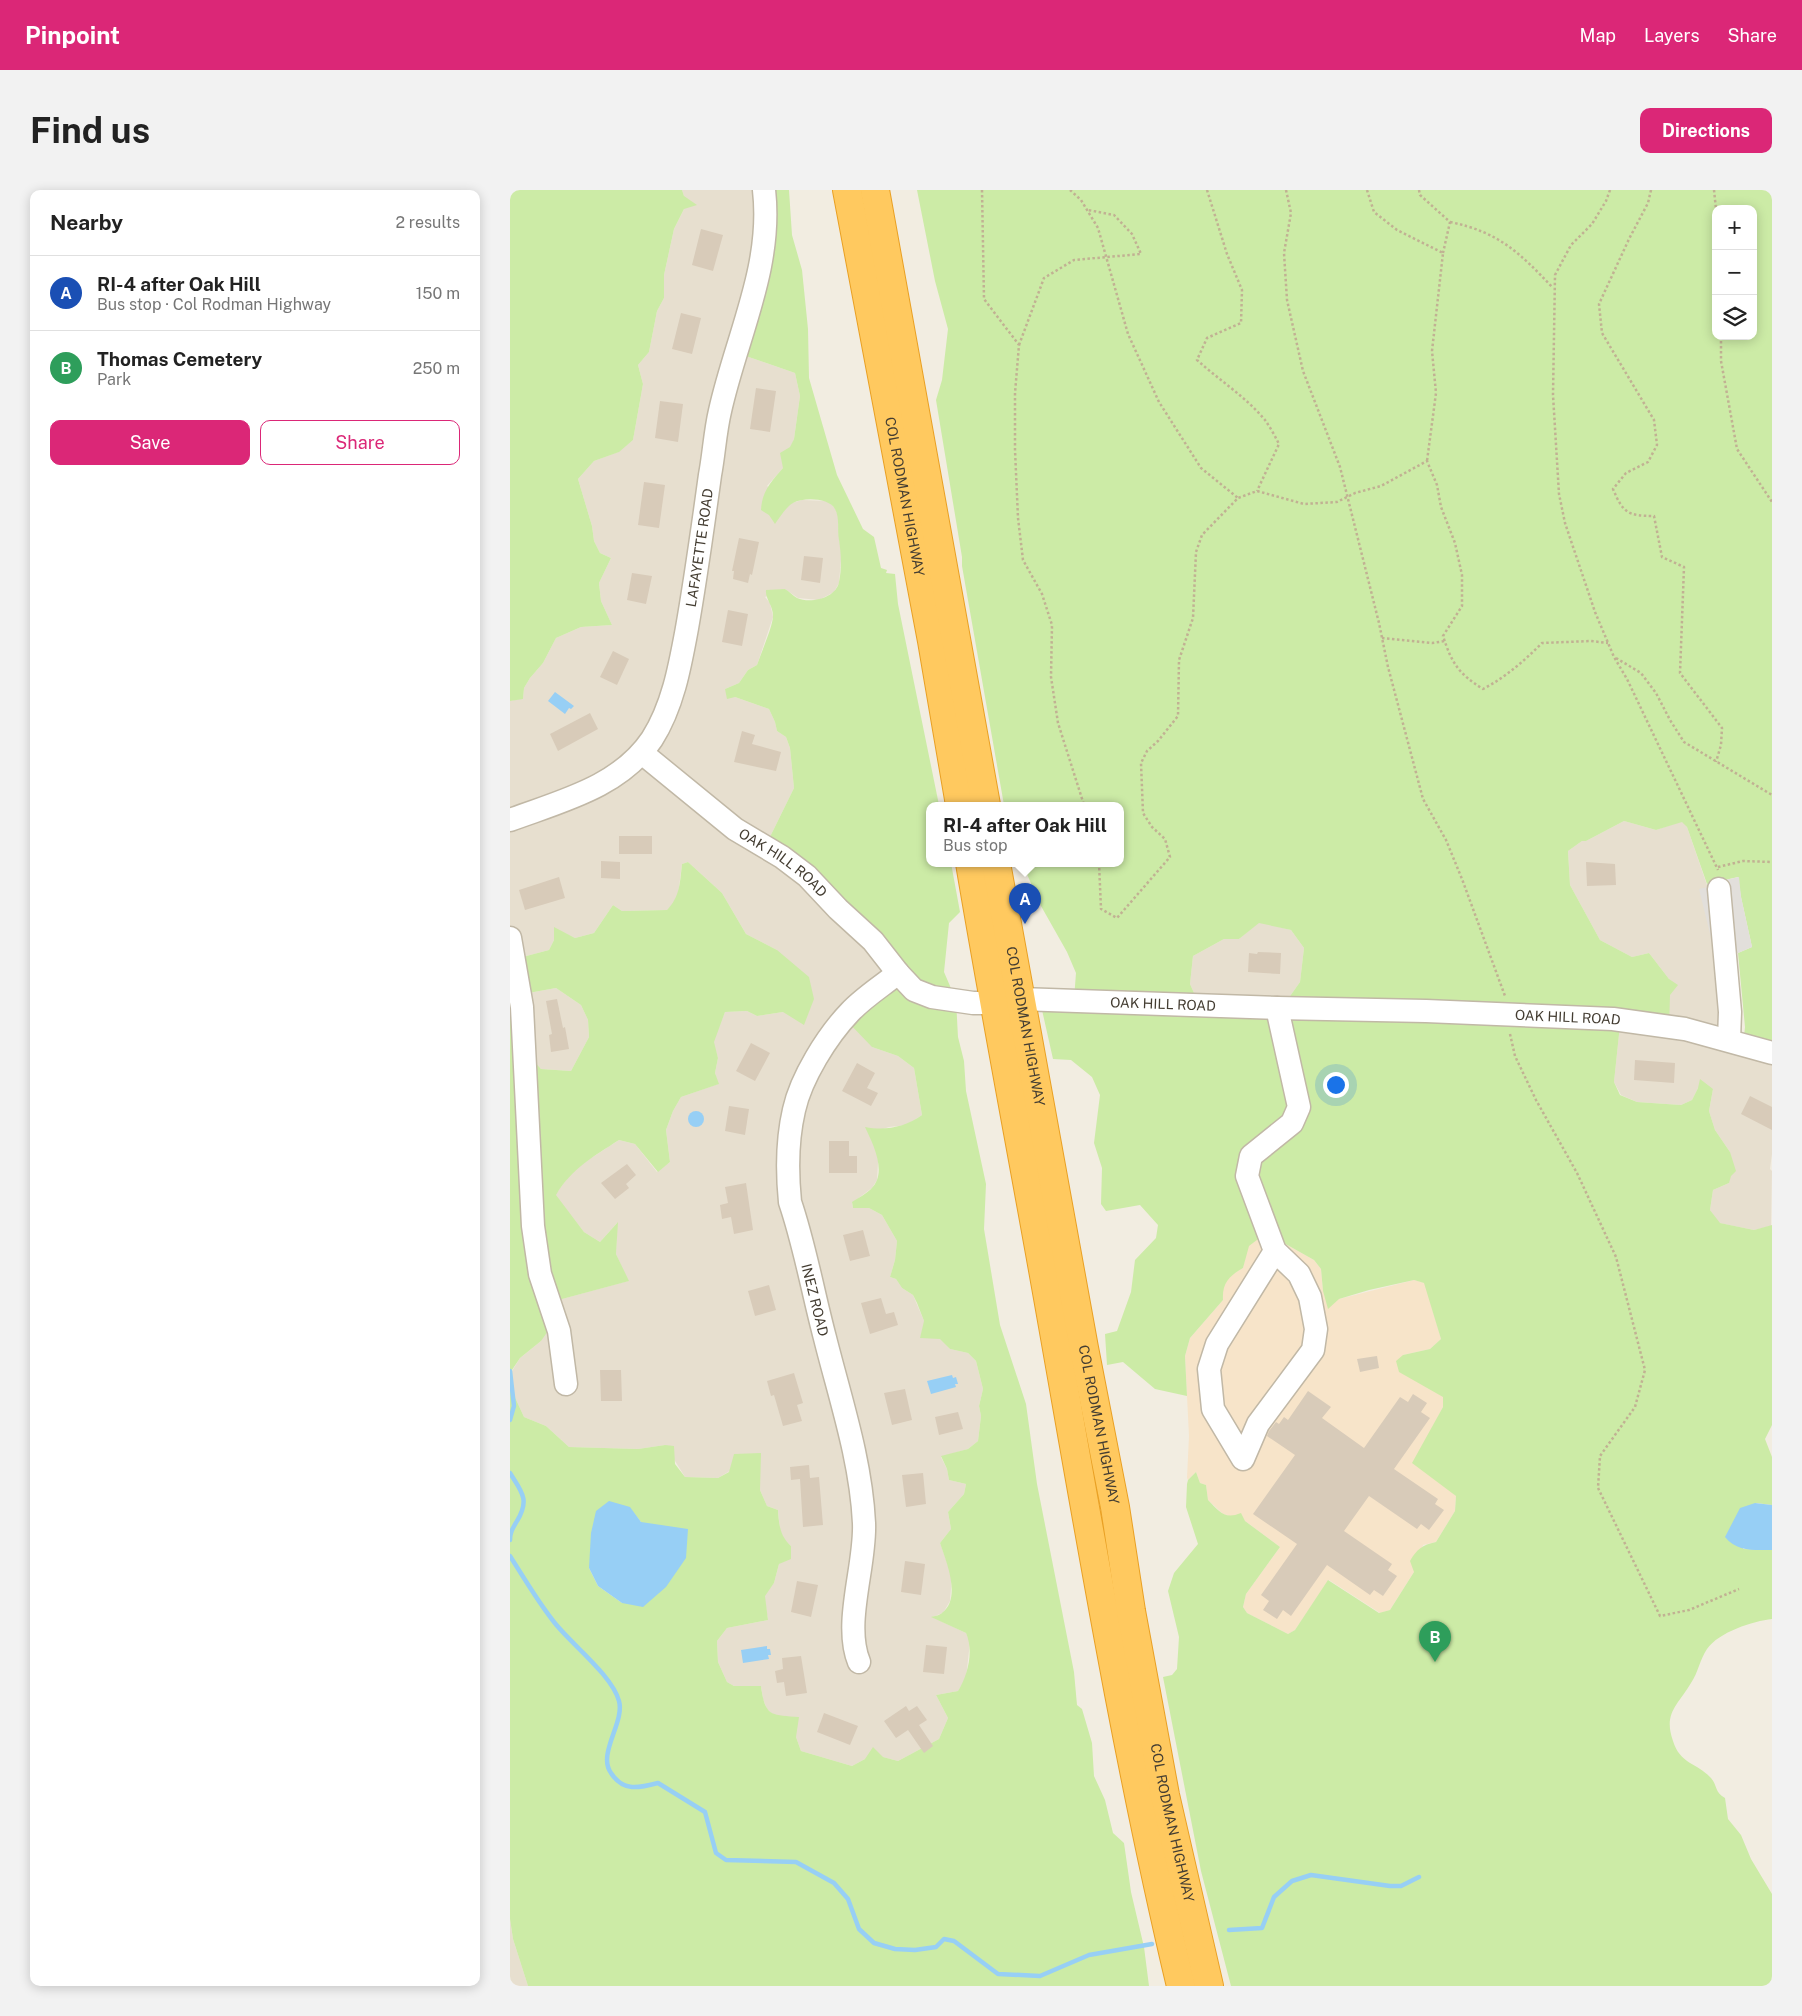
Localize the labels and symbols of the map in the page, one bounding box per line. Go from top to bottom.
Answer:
street label: COL RODMAN HIGHWAY [882,416,928,578]
street label: LAFAYETTE ROAD [683,487,716,608]
street label: OAK HILL ROAD [736,825,830,900]
pin: A [1009,883,1041,924]
street label: COL RODMAN HIGHWAY [1003,945,1048,1108]
street label: OAK HILL ROAD [1110,994,1216,1014]
street label: OAK HILL ROAD [1515,1007,1622,1028]
your location [1323,1072,1349,1098]
street label: INEZ ROAD [798,1262,832,1338]
street label: COL RODMAN HIGHWAY [1076,1344,1122,1506]
pin: B [1419,1621,1451,1662]
street label: COL RODMAN HIGHWAY [1148,1742,1198,1904]

